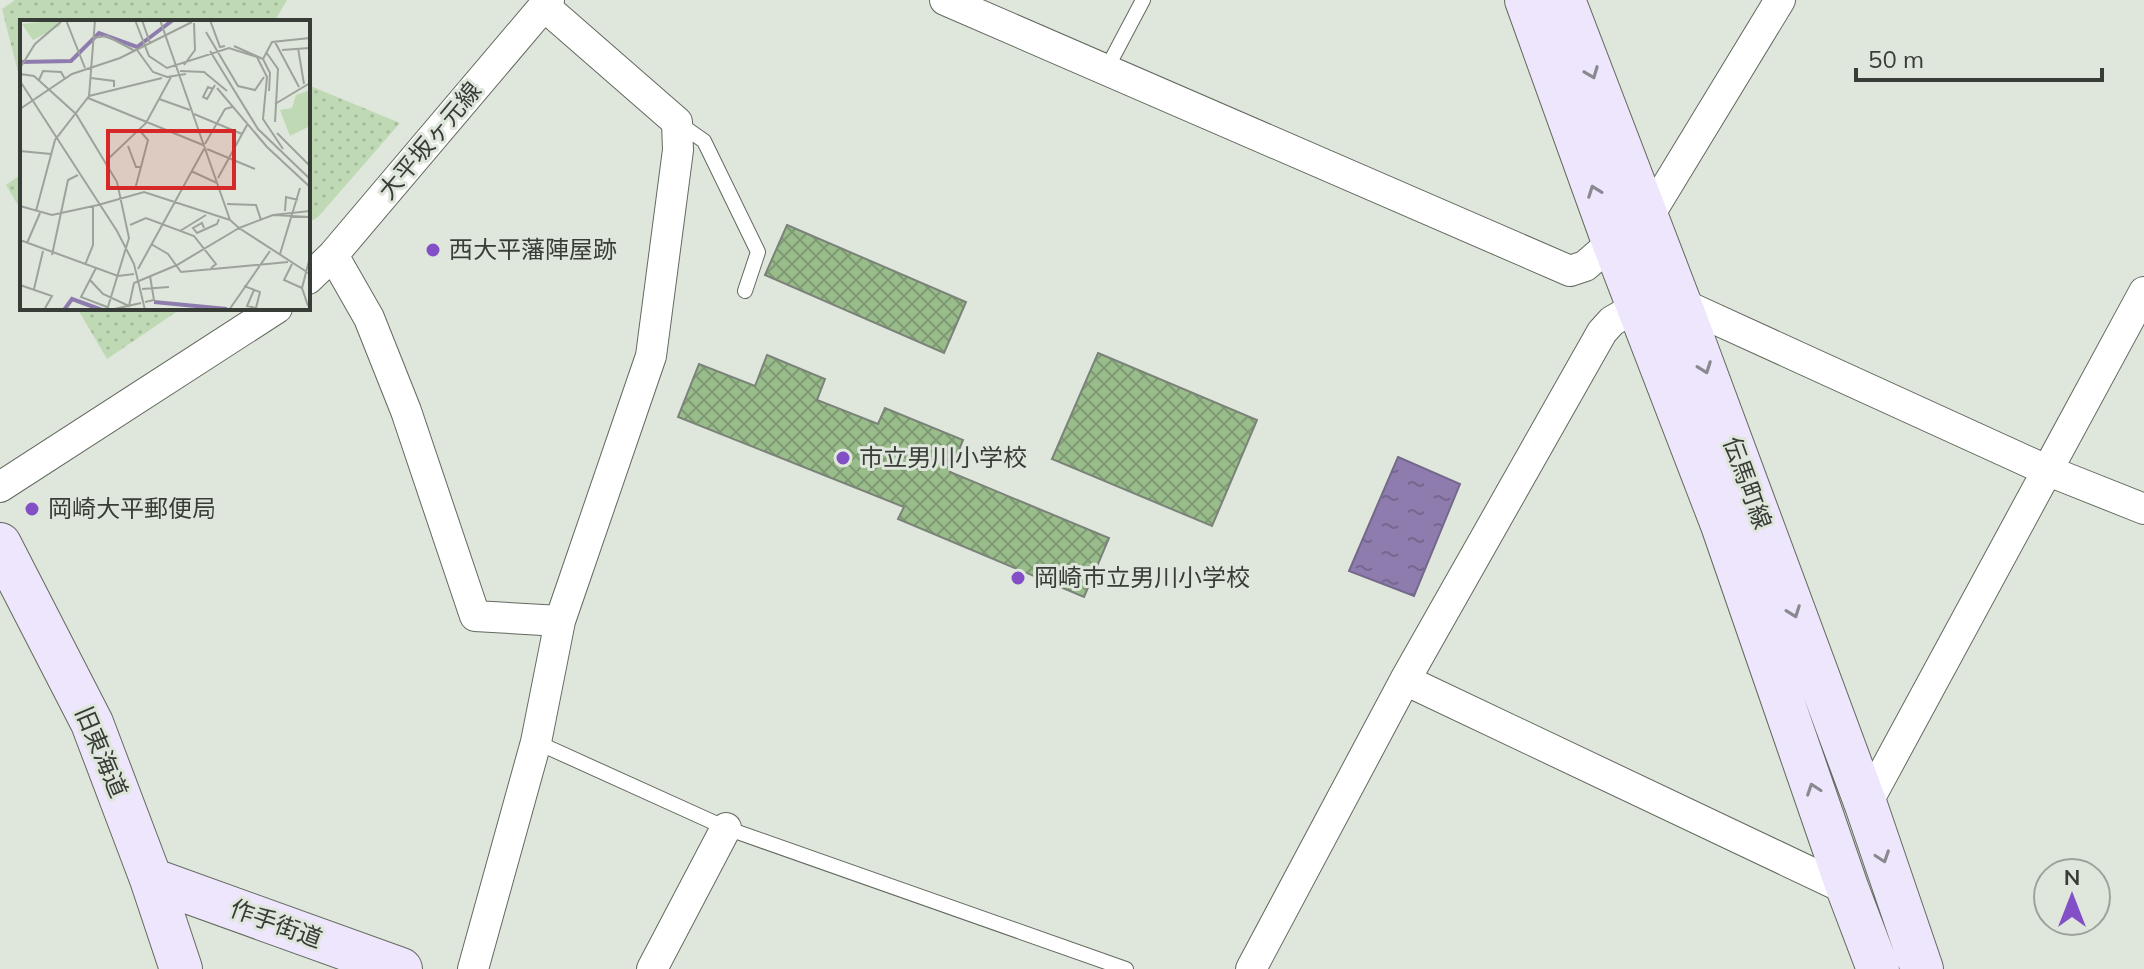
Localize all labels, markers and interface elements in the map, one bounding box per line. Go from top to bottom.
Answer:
inset map [20,20,310,310]
scale bar [1856,32,2102,82]
text: 50 m [1868,44,1924,74]
one-way arrow [1582,65,1599,79]
street label: 大平坂ヶ元線 [371,76,487,205]
one-way arrow [1588,185,1604,199]
place label: 西大平藩陣屋跡 [449,234,617,264]
marker: 西大平藩陣屋跡 [424,241,442,259]
one-way arrow [1695,360,1711,374]
street label: 伝馬町線 [1717,432,1778,533]
place label: 市立男川小学校 [859,442,1027,472]
marker: 市立男川小学校 [834,449,852,467]
place label: 岡崎大平郵便局 [48,493,216,523]
marker: 岡崎大平郵便局 [23,500,41,518]
place label: 岡崎市立男川小学校 [1034,562,1250,592]
marker: 岡崎市立男川小学校 [1009,569,1027,587]
one-way arrow [1785,604,1801,618]
street label: 旧東海道 [69,702,134,802]
one-way arrow [1807,783,1823,797]
one-way arrow [1873,849,1889,863]
north arrow [2032,857,2112,937]
text: N [2064,863,2080,891]
street label: 作手街道 [226,893,327,954]

